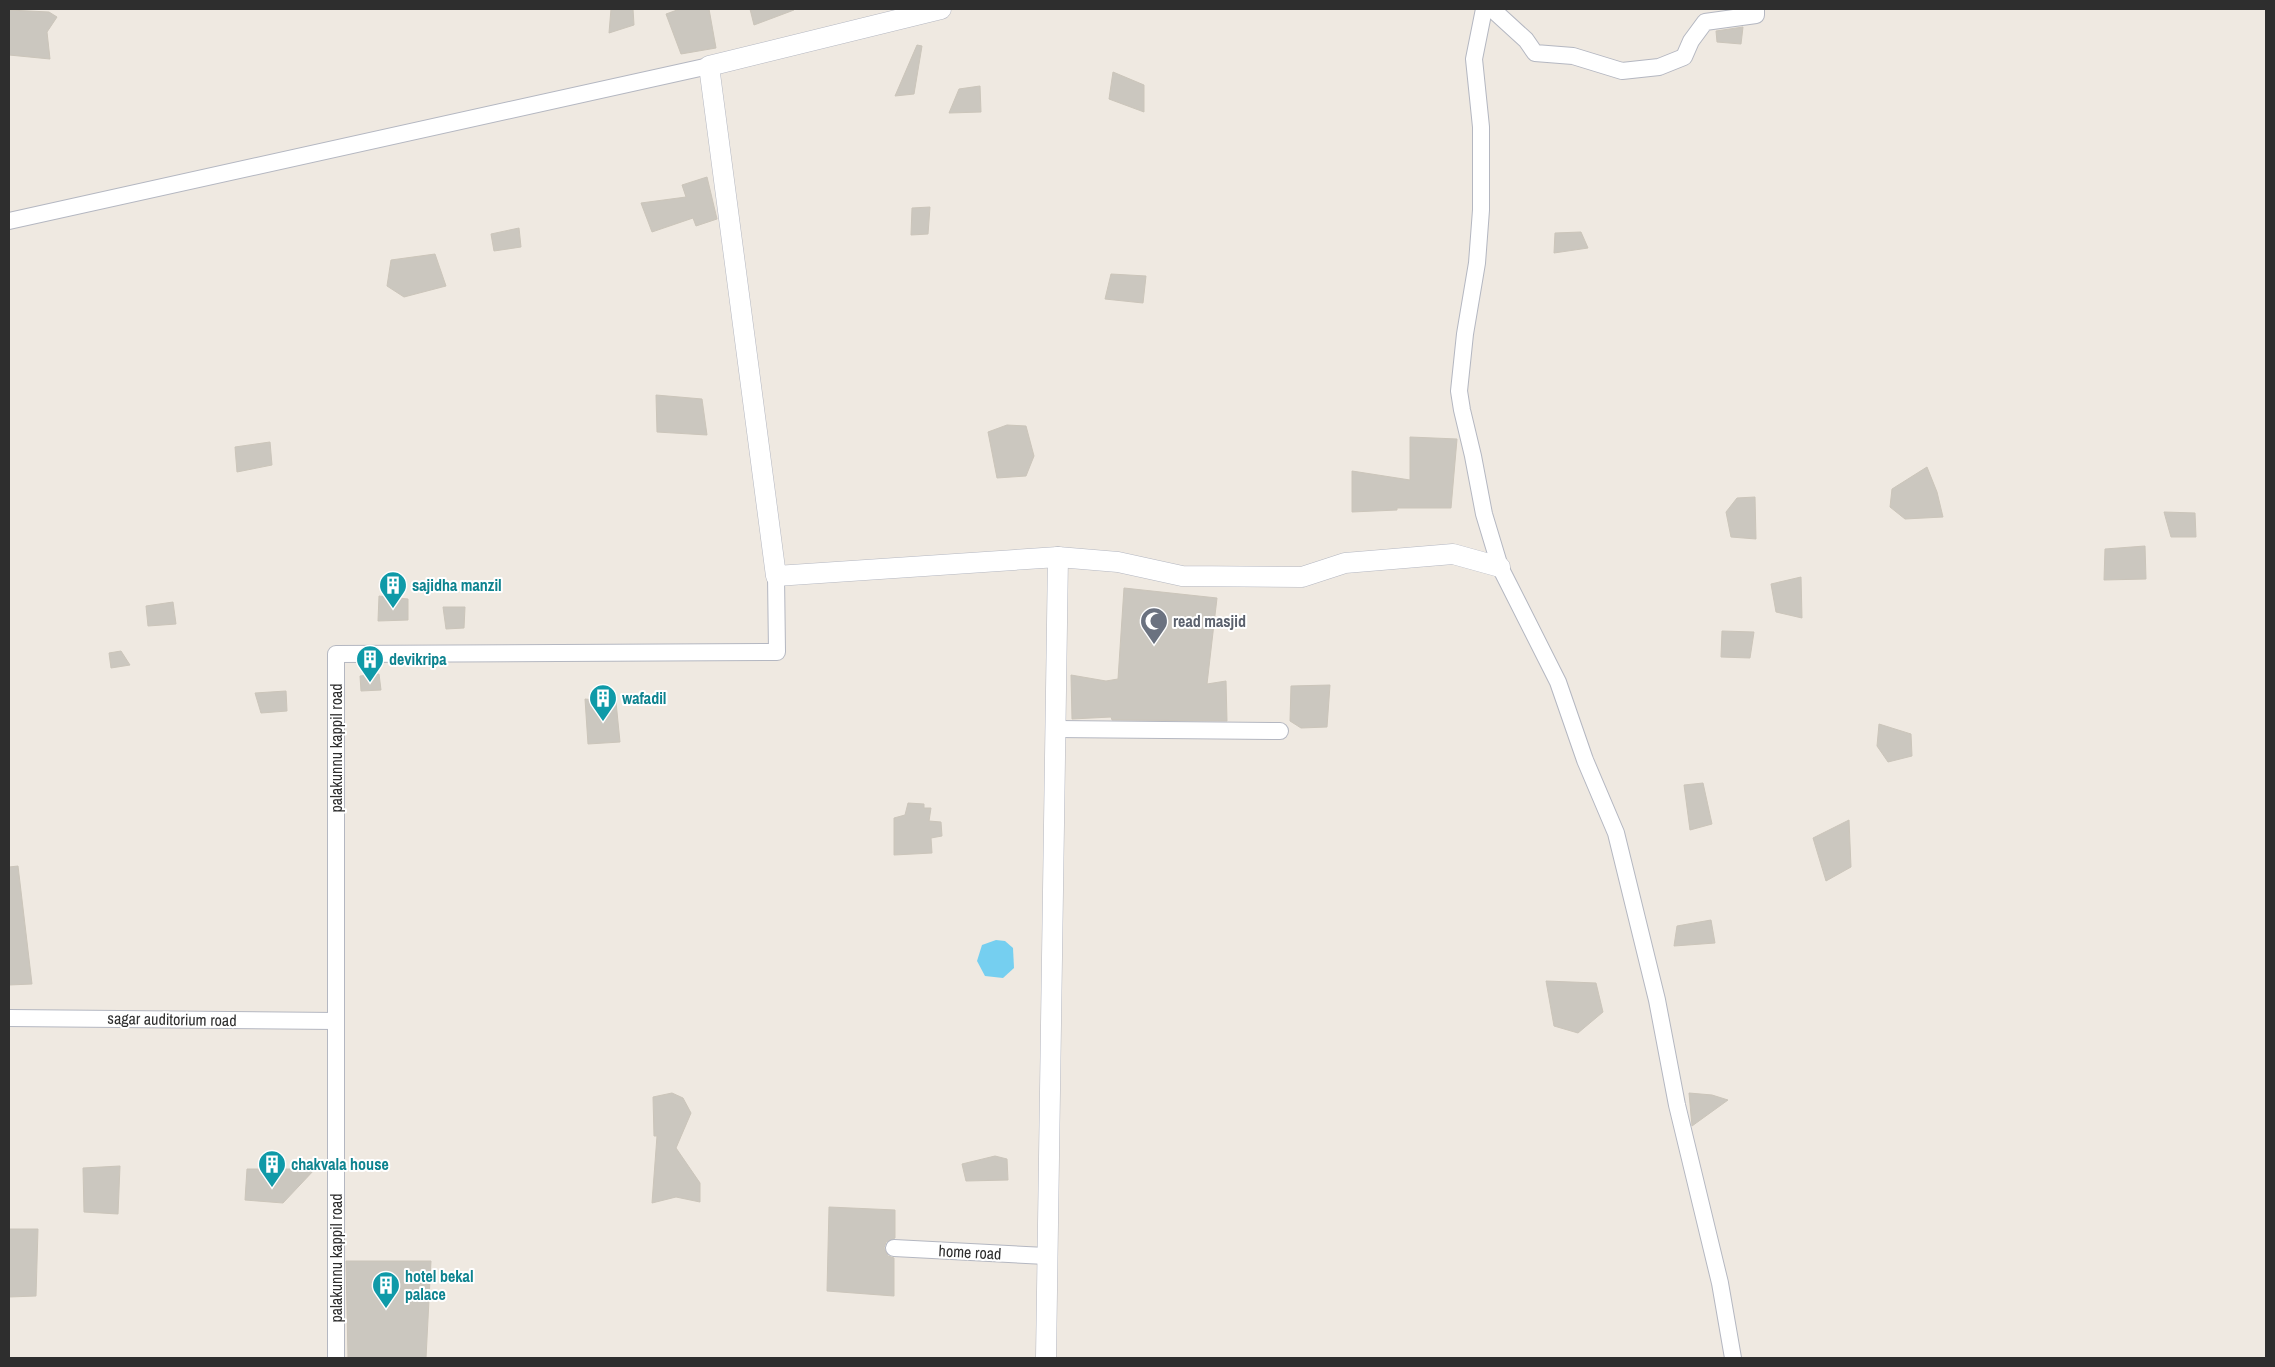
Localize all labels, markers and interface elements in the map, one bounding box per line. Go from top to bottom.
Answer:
building icon: sajidha manzil [378,570,408,609]
place label: sajidha manzil [412,574,502,596]
mosque icon: read masjid [1139,606,1169,645]
place label: read masjid [1173,610,1246,632]
building icon: devikripa [355,644,385,683]
place label: devikripa [389,648,447,670]
street label: palakunnu kappil road [325,683,347,813]
building icon: wafadil [588,683,618,722]
place label: wafadil [622,687,666,709]
street label: sagar auditorium road [107,1007,237,1031]
building icon: chakvala house [257,1149,287,1188]
place label: chakvala house [291,1153,389,1175]
street label: palakunnu kappil road [325,1193,347,1323]
street label: home road [938,1239,1002,1265]
place label: hotel bekal palace [405,1265,474,1305]
building icon: hotel bekal palace [371,1270,401,1309]

